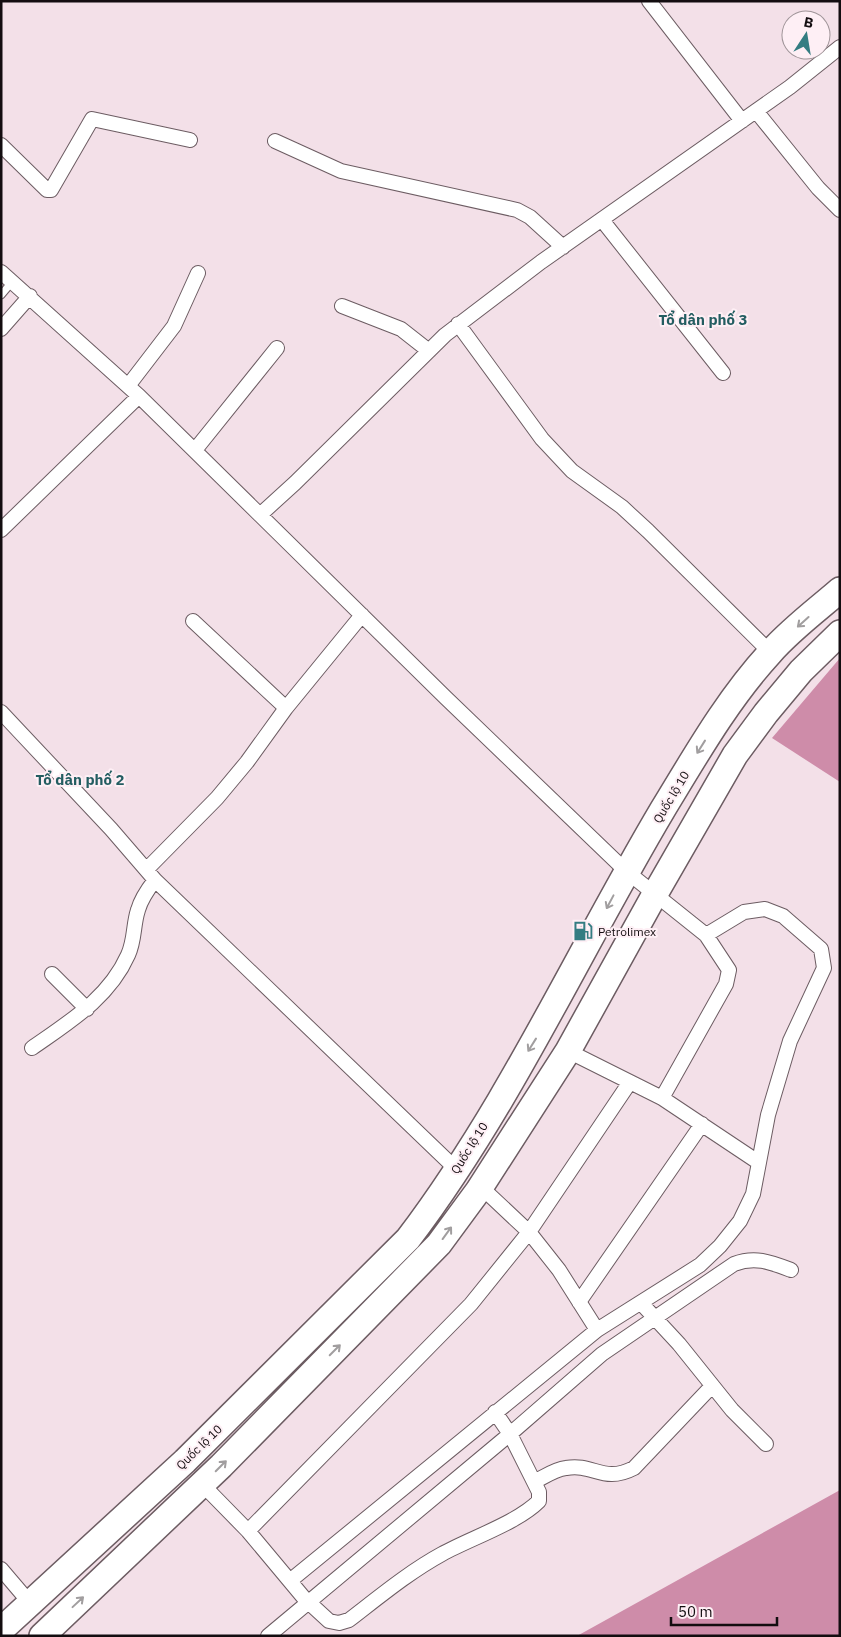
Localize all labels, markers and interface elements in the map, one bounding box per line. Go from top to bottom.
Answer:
north arrow [781,10,831,60]
text: B [802,13,815,32]
district label: Tổ dân phố 3 [659,310,747,329]
one-way arrow [797,616,810,628]
one-way arrow [696,740,706,754]
street label: Quốc lộ 10 [650,768,692,826]
district label: Tổ dân phố 2 [36,770,124,789]
one-way arrow [604,894,614,909]
fuel station icon: Petrolimex [572,920,594,942]
place label: Petrolimex [598,924,656,939]
one-way arrow [527,1038,537,1052]
street label: Quốc lộ 10 [447,1119,491,1177]
one-way arrow [442,1226,452,1240]
one-way arrow [329,1344,341,1357]
street label: Quốc lộ 10 [173,1421,225,1473]
one-way arrow [215,1460,227,1472]
scale bar [671,1594,777,1626]
one-way arrow [71,1596,84,1608]
text: 50 m [678,1602,713,1621]

